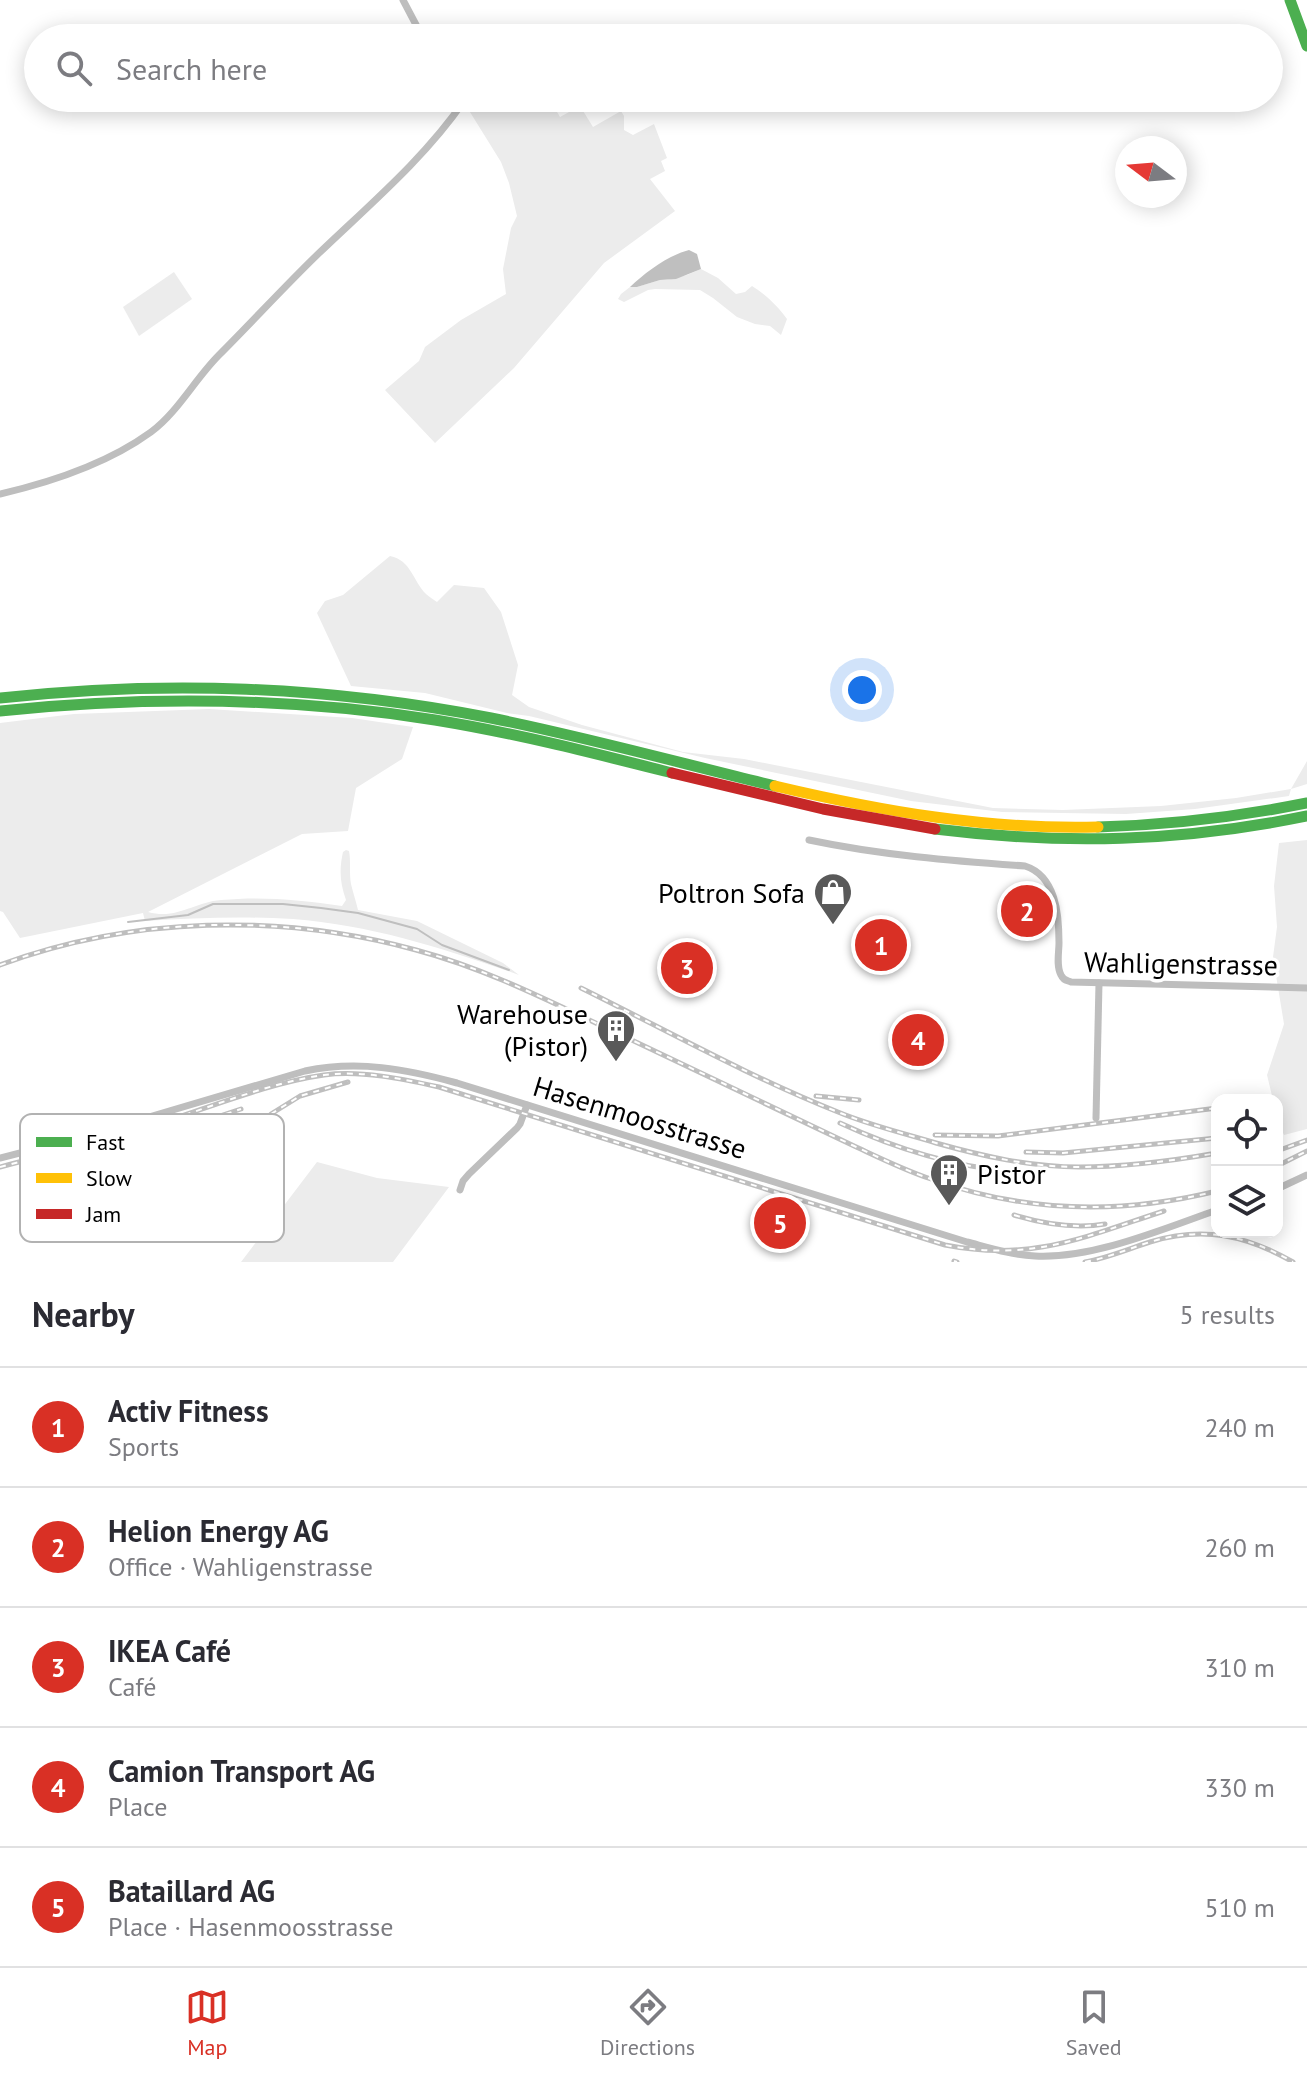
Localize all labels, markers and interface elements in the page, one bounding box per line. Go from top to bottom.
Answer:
search box [24,24,1283,112]
icon: search [52,46,96,90]
text: Search here [116,49,267,88]
north arrow [1115,136,1187,208]
your location [842,670,882,710]
shop icon: Poltron Sofa [812,871,854,926]
place label: Poltron Sofa [658,874,805,911]
pin: 2 [1001,881,1053,941]
pin: 1 [855,915,907,975]
pin: 3 [661,938,713,998]
street label: Wahligenstrasse [1084,943,1278,983]
place label: Warehouse (Pistor) [457,995,588,1064]
building icon: Warehouse (Pistor) [595,1008,637,1063]
pin: 4 [892,1010,944,1070]
street label: Hasenmoosstrasse [529,1067,751,1167]
map controls [1211,1094,1283,1238]
button: locate [1211,1094,1283,1166]
legend [20,1114,284,1242]
text: Fast [86,1128,126,1156]
building icon: Pistor [928,1152,970,1207]
place label: Pistor [977,1155,1046,1192]
text: Slow [86,1164,132,1192]
button: layers [1211,1166,1283,1238]
pin: 5 [754,1193,806,1253]
text: Jam [85,1200,121,1228]
text: Nearby [32,1292,134,1336]
text: 5 results [1180,1298,1275,1331]
text: Activ Fitness [108,1391,269,1430]
text: 1 [51,1411,65,1444]
text: 240 m [1204,1411,1275,1444]
text: Sports [108,1430,179,1463]
text: Helion Energy AG [108,1511,329,1550]
text: 2 [51,1531,65,1564]
text: 260 m [1204,1531,1275,1564]
text: Office · Wahligenstrasse [108,1550,373,1583]
text: IKEA Café [108,1631,231,1670]
text: 3 [51,1651,65,1684]
text: 310 m [1204,1651,1275,1684]
text: Café [108,1670,157,1703]
text: Camion Transport AG [108,1751,375,1790]
text: 4 [51,1771,65,1804]
text: 330 m [1204,1771,1275,1804]
text: Place [108,1790,167,1823]
text: Bataillard AG [108,1871,275,1910]
text: 5 [51,1891,65,1924]
text: 510 m [1204,1891,1275,1924]
text: Place · Hasenmoosstrasse [108,1910,393,1943]
tab: Map [185,1985,229,2061]
tab: Directions [600,1985,695,2061]
tab: Saved [1066,1985,1122,2061]

